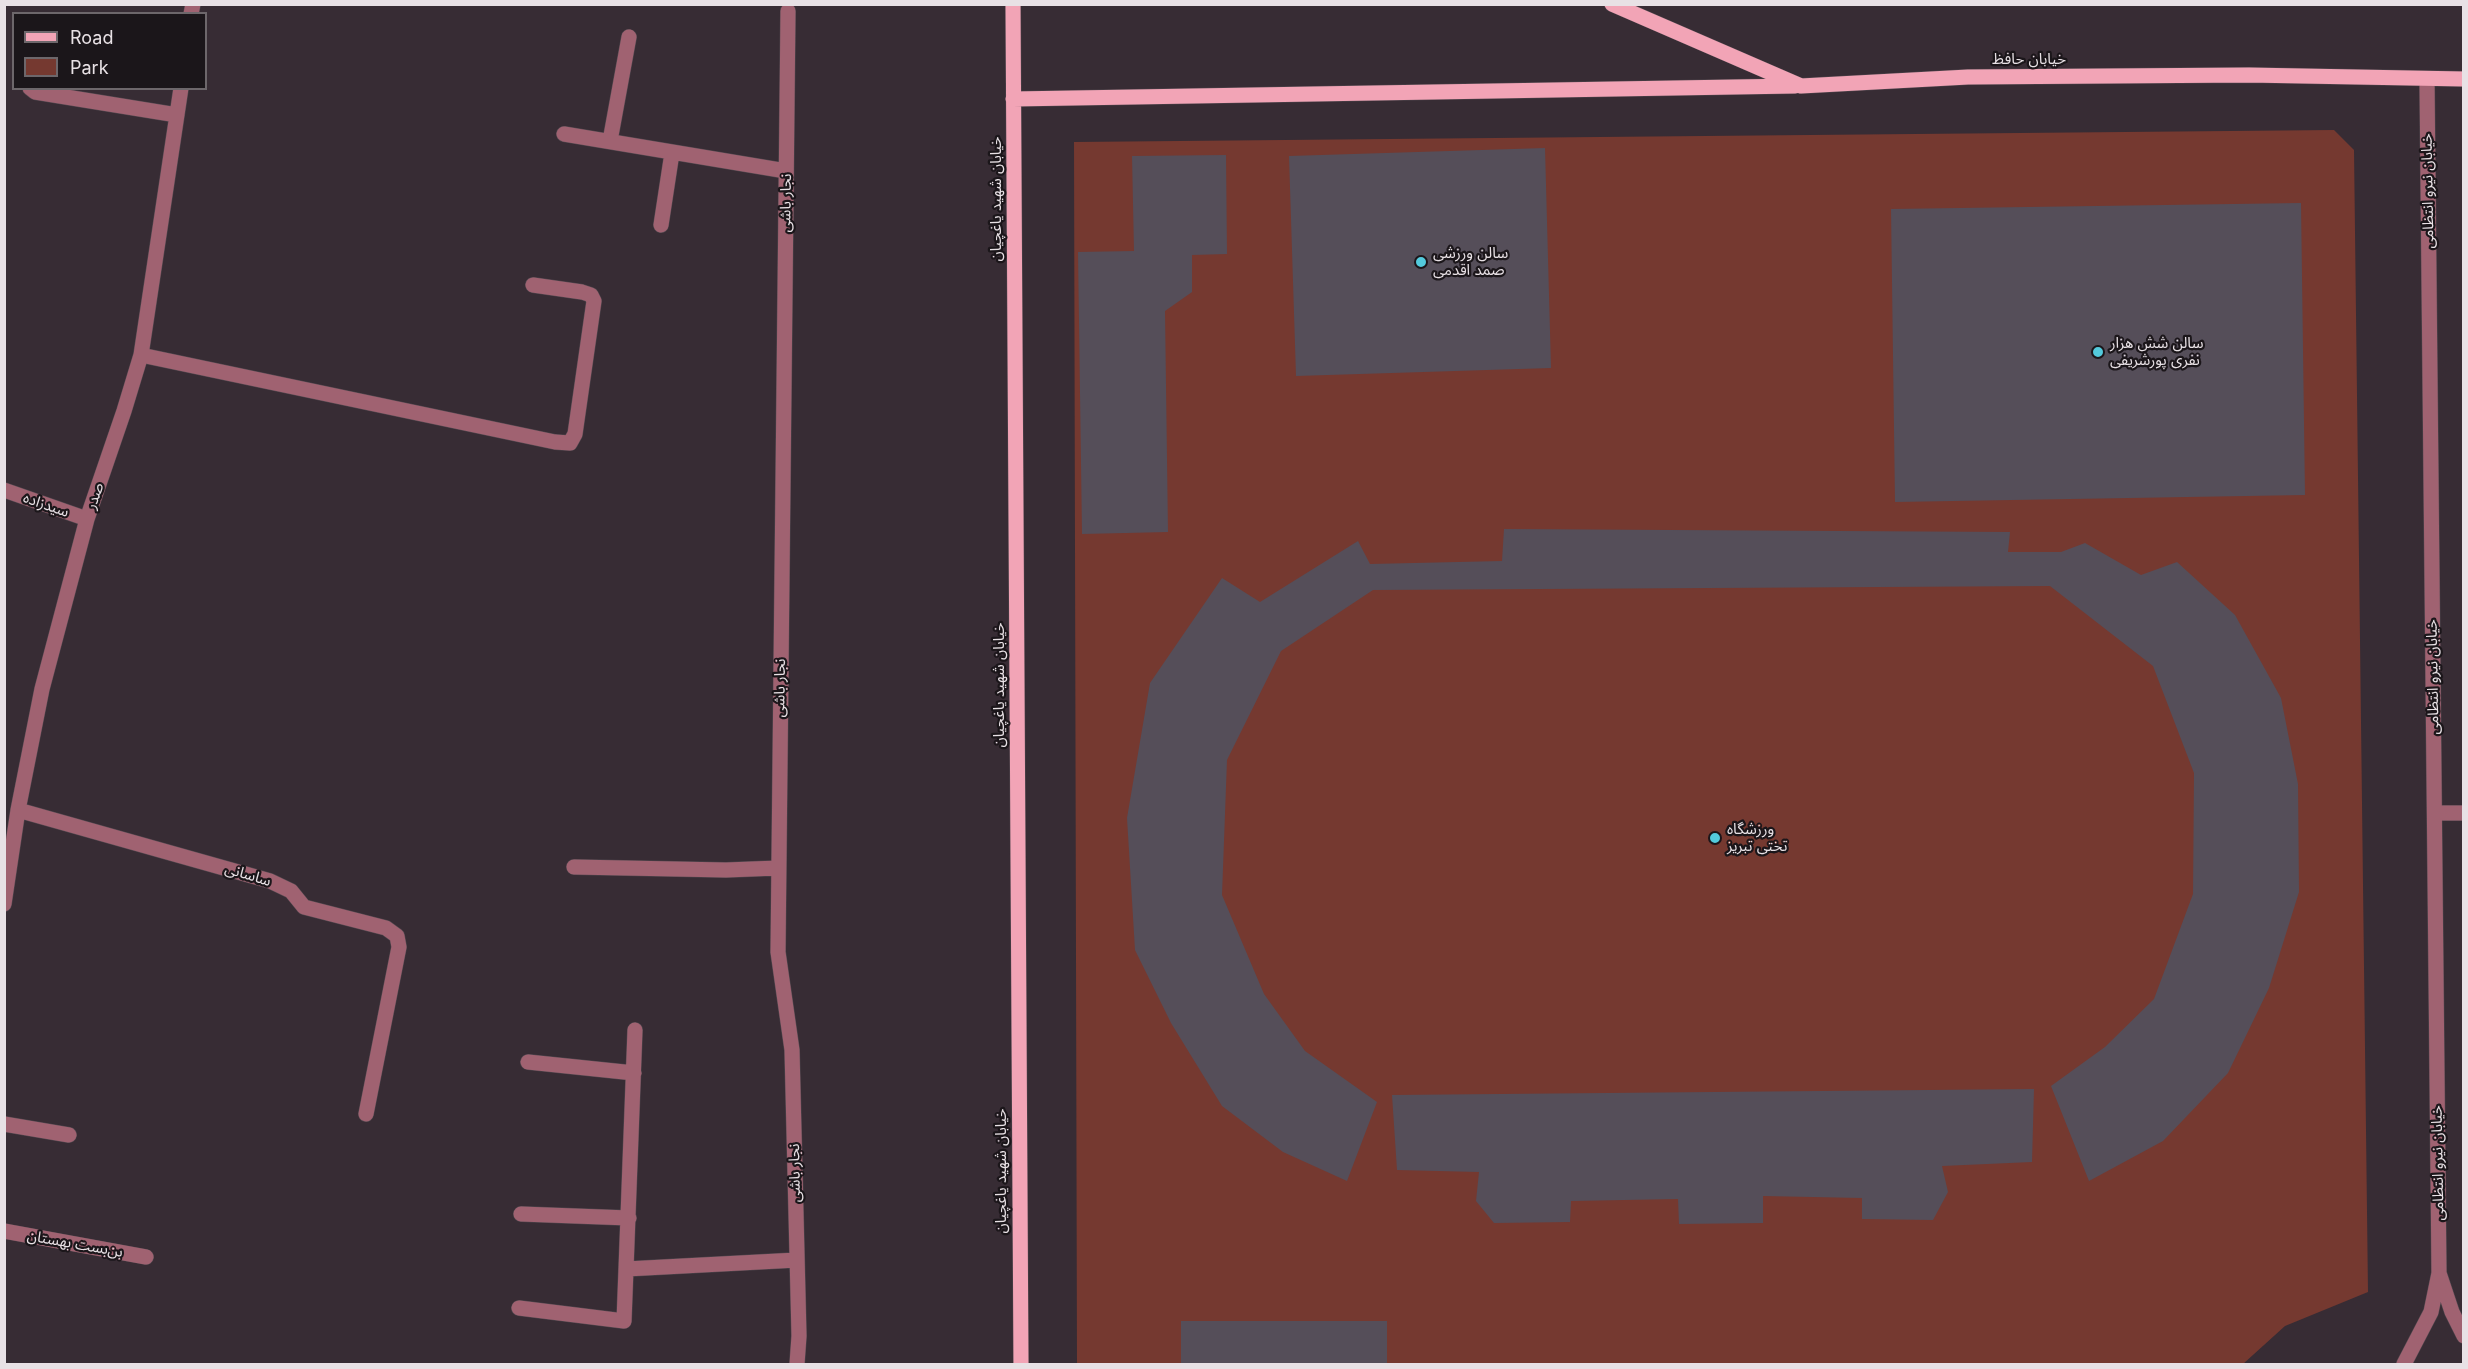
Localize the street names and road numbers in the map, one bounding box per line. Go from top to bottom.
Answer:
street label: خیابان حافظ [1992,50,2066,68]
street label: خیابان نیرو انتظامی [2418,133,2438,249]
street label: خیابان شهید یاغچیان [987,136,1005,262]
street label: نجار باشی [776,173,796,233]
street label: صدر [82,480,108,512]
street label: سیدزاده [21,489,71,521]
street label: خیابان نیرو انتظامی [2423,619,2443,735]
street label: خیابان شهید یاغچیان [990,622,1008,748]
street label: نجار باشی [770,658,790,718]
street label: ساسانی [223,859,273,891]
street label: خیابان نیرو انتظامی [2428,1105,2448,1221]
street label: خیابان شهید یاغچیان [992,1108,1010,1234]
street label: نجار باشی [785,1143,805,1203]
street label: بن‌بست بهستان [26,1227,124,1261]

